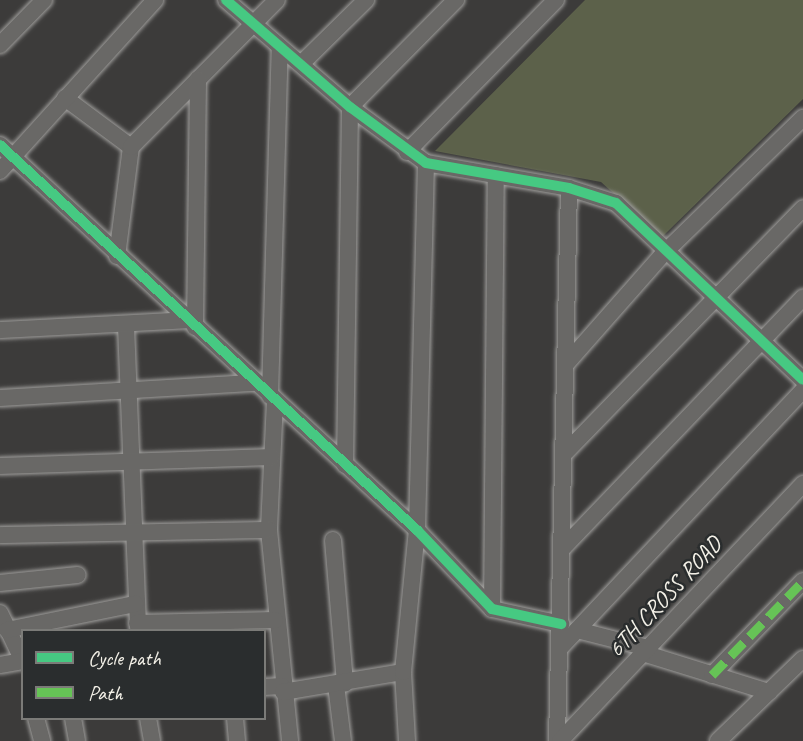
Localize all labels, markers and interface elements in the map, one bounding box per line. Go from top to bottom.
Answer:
street label: 6TH CROSS ROAD [601,530,729,664]
legend [21,629,266,720]
text: Cycle path [88,645,161,671]
text: Path [88,680,123,706]

